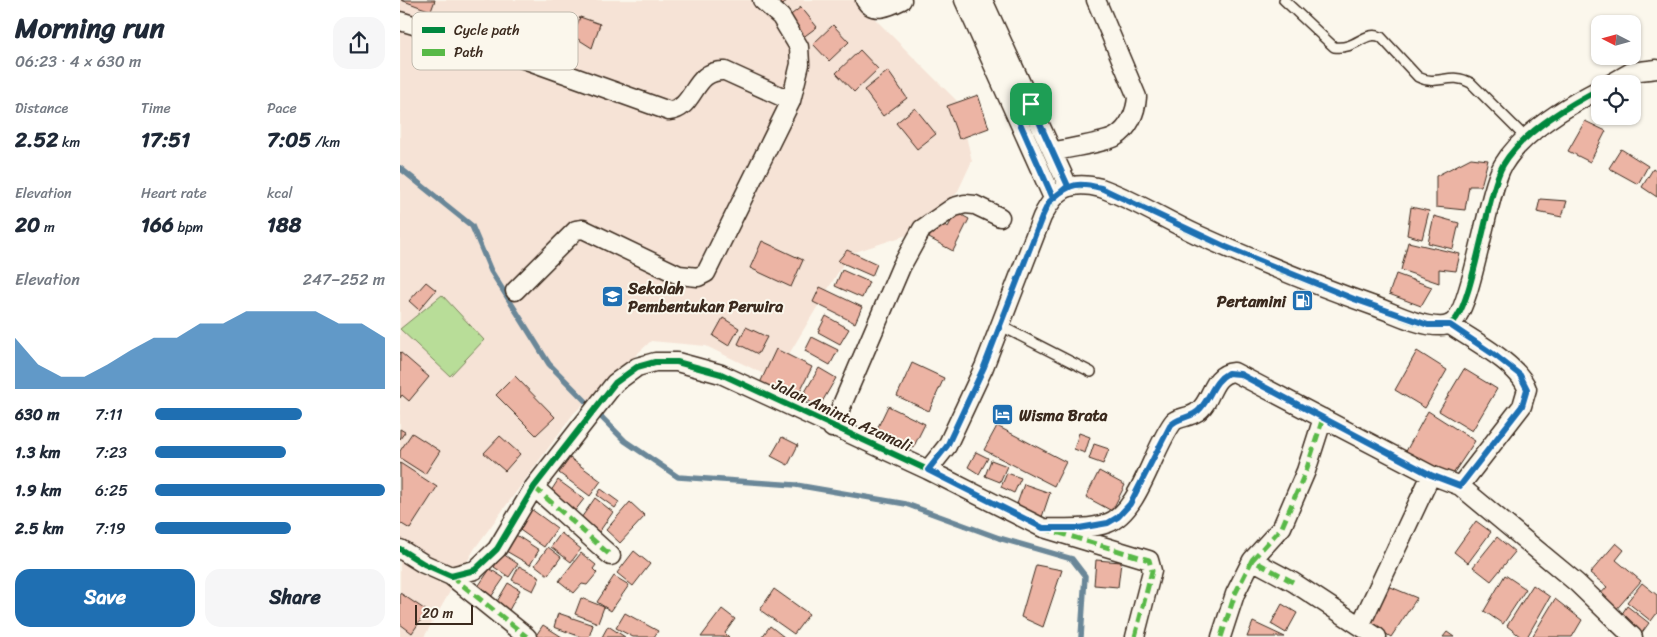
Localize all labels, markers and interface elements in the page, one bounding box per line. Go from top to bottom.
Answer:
text: Morning run [15,3,165,52]
legend [412,12,578,70]
north arrow [1591,15,1641,65]
map controls [1591,15,1641,125]
button: share [333,17,385,69]
text: Cycle path [454,18,520,43]
text: Path [454,40,483,65]
text: 06:23 · 4 × 630 m [15,47,141,76]
button: locate [1591,75,1641,125]
pin [1010,83,1052,125]
icon: arrive [1017,90,1045,118]
text: Distance [15,96,68,121]
text: Time [141,96,171,121]
text: Pace [267,96,297,121]
text: 2.52 [15,121,58,159]
text: 17:51 [141,121,190,159]
text: 7:05 [267,121,311,159]
text: km [58,130,80,155]
text: /km [311,130,340,155]
text: Elevation [15,181,72,206]
text: Heart rate [141,181,207,206]
text: kcal [267,181,292,206]
text: 20 [15,206,40,244]
text: 166 [141,206,174,244]
text: 188 [267,206,301,244]
text: m [40,215,55,240]
text: bpm [174,215,203,240]
text: Elevation [15,265,80,294]
text: 247–252 m [303,265,385,294]
place label: Sekolah Pembentukan Perwira [627,274,783,321]
school or university icon: Sekolah Pembentukan Perwira [600,285,624,309]
place label: Pertamini [1217,287,1288,316]
fuel station icon: Pertamini [1290,289,1314,313]
street label: Jalan Aminta Azamali [766,369,917,460]
text: 630 m [15,400,59,429]
text: 7:11 [95,400,123,429]
place label: Wisma Brata [1019,401,1107,430]
hotel icon: Wisma Brata [991,403,1015,427]
text: 1.3 km [15,438,60,467]
text: 7:23 [95,438,127,467]
text: 1.9 km [15,476,61,505]
text: 6:25 [95,476,128,505]
text: 2.5 km [15,514,64,543]
text: 7:19 [95,514,126,543]
button: Save [15,569,195,627]
button: Share [205,569,385,627]
text: 20 m [422,601,453,626]
scale bar [415,602,472,625]

